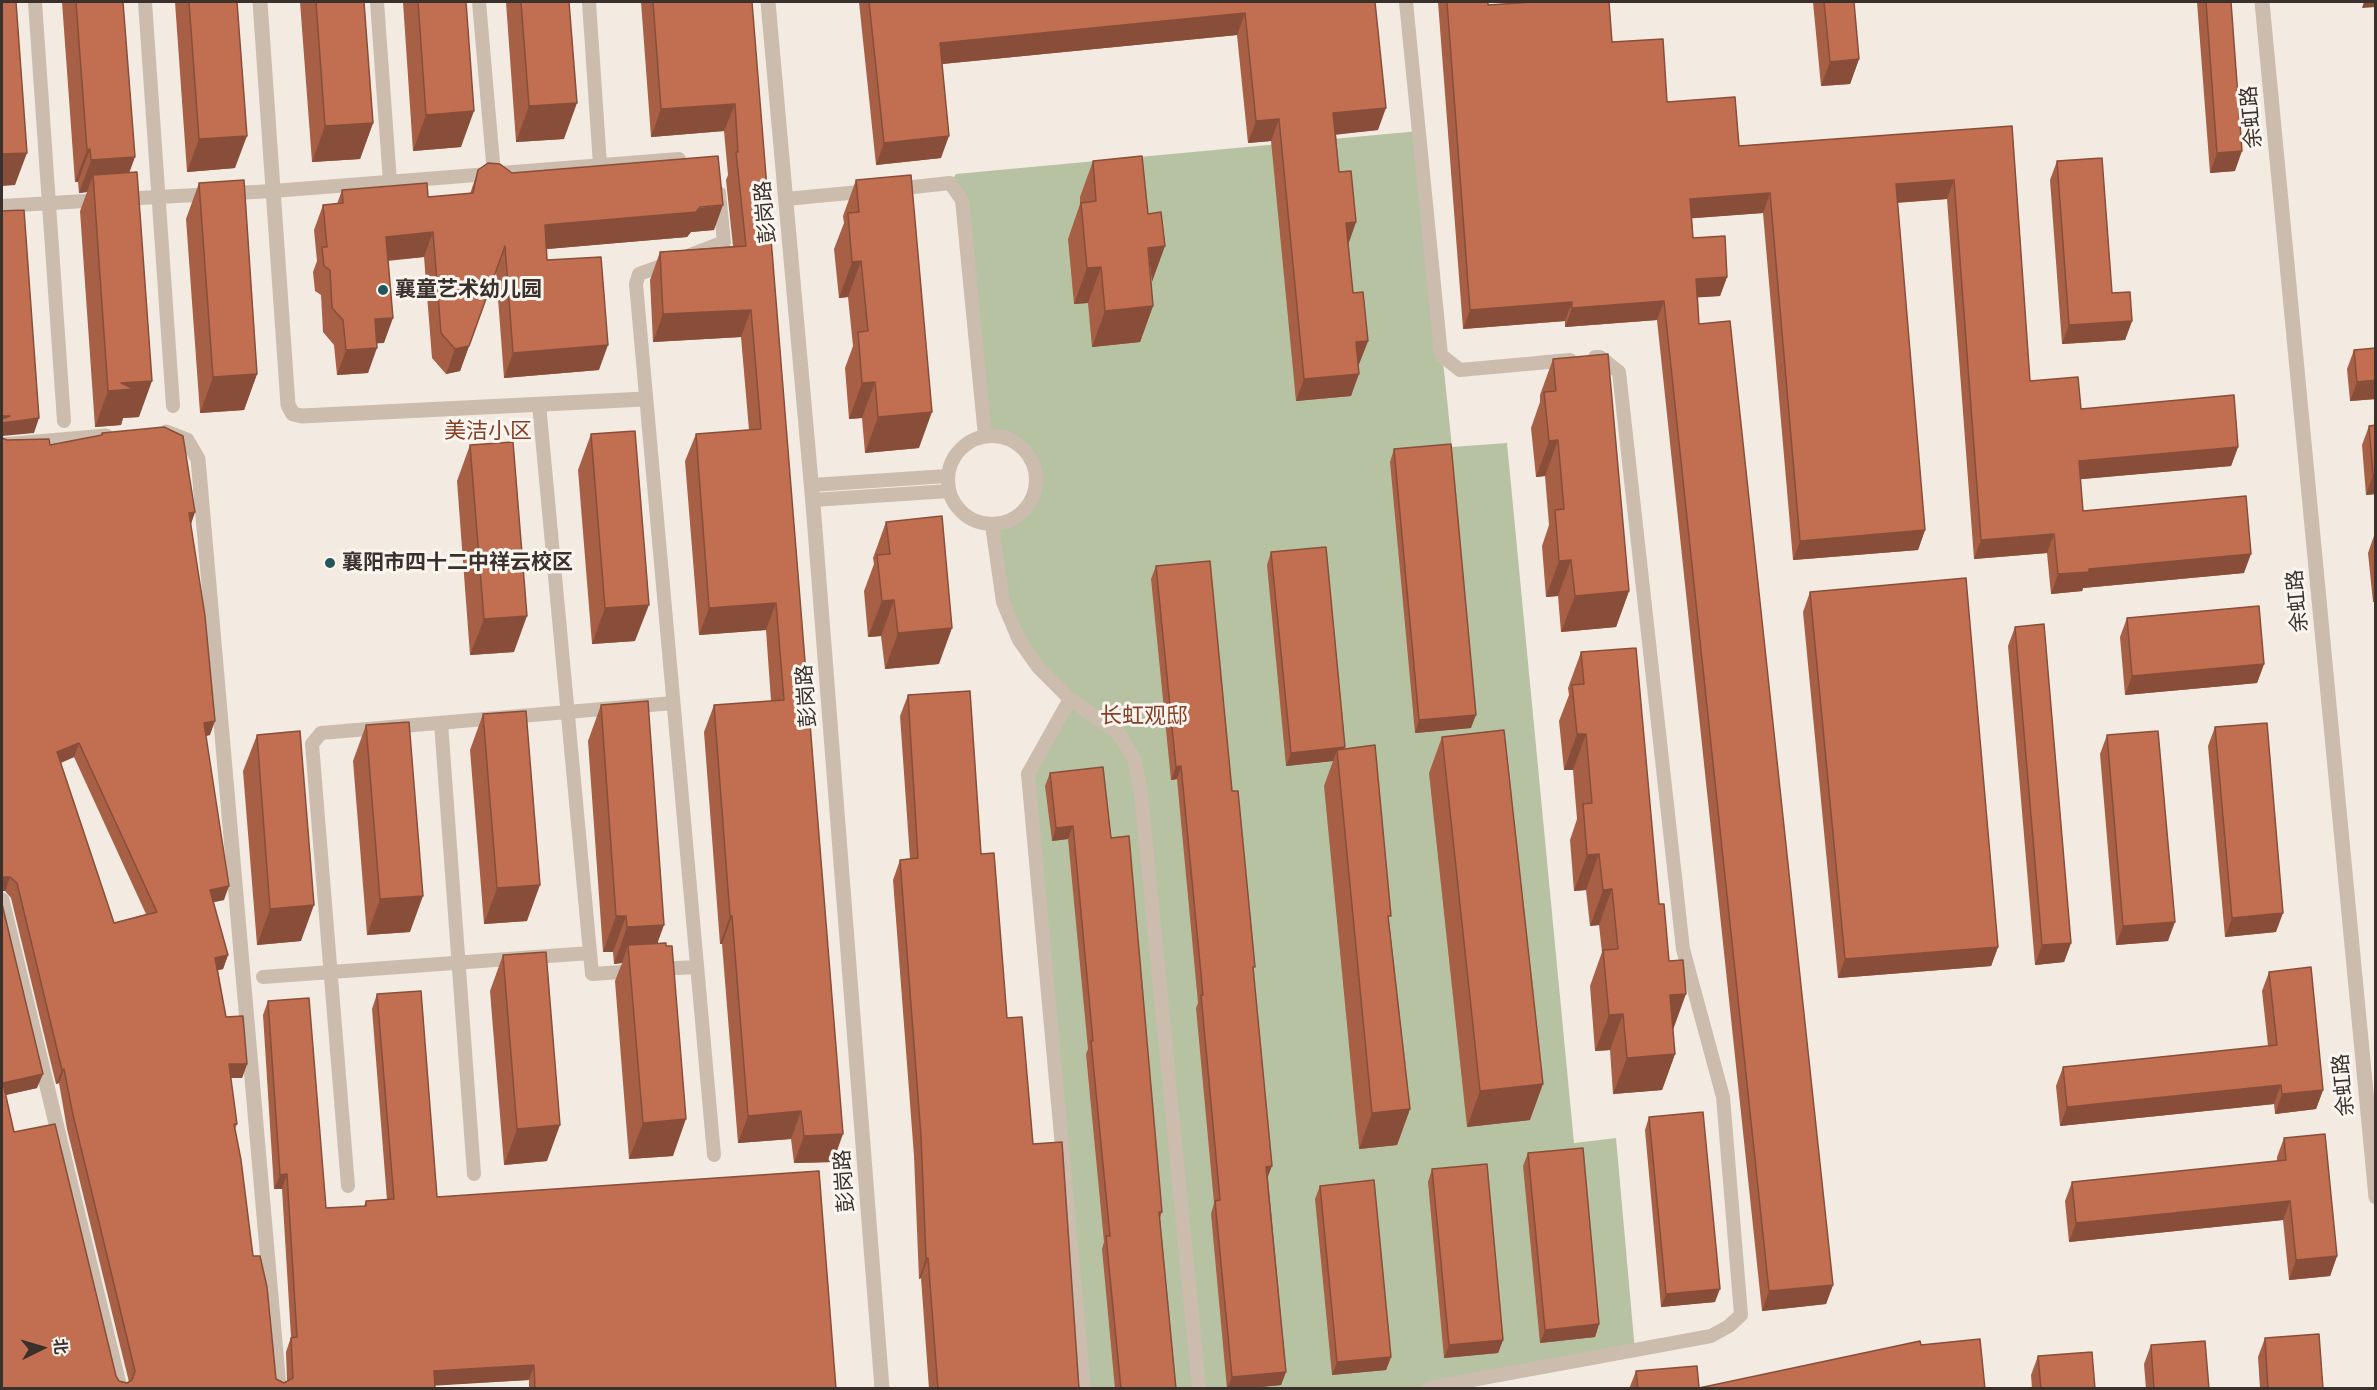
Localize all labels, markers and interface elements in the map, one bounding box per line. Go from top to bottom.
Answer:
street label: 余虹路 [2237,85,2267,149]
street label: 彭岗路 [751,180,781,244]
place label: 襄童艺术幼儿园 [395,277,542,303]
marker: 襄童艺术幼儿园 [376,283,390,297]
district label: 美洁小区 [444,419,532,445]
place label: 襄阳市四十二中祥云校区 [342,550,573,576]
marker: 襄阳市四十二中祥云校区 [323,556,337,570]
street label: 余虹路 [2283,569,2313,633]
street label: 彭岗路 [792,664,822,728]
district label: 长虹观邸 [1100,704,1188,730]
street label: 余虹路 [2329,1053,2359,1117]
street label: 彭岗路 [830,1149,860,1213]
north arrow [12,1318,72,1378]
text: 北 [50,1338,71,1355]

